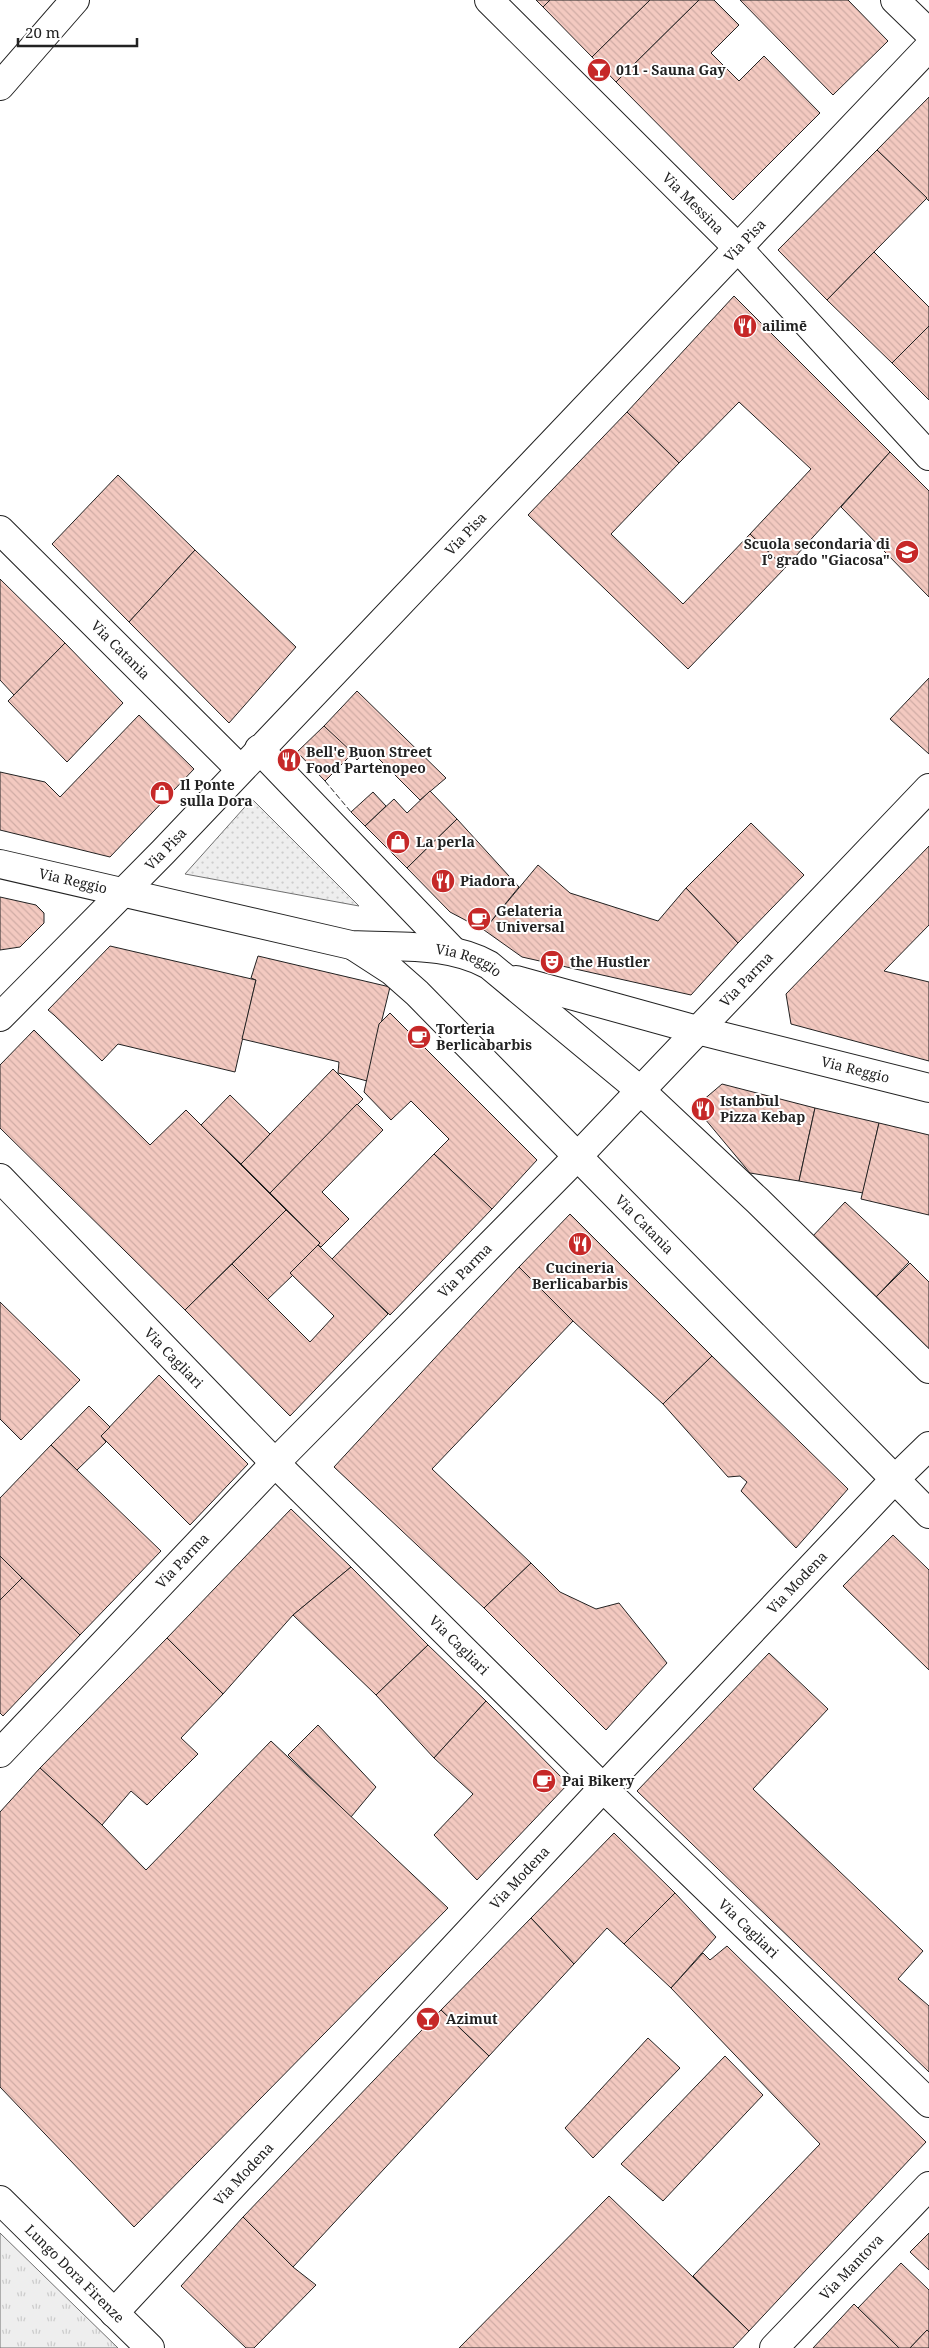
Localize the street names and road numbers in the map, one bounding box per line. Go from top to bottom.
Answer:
street label: Via Messina [658,168,729,238]
street label: Via Pisa [719,214,770,266]
street label: Via Pisa [440,508,490,559]
street label: Via Catania [87,616,155,683]
street label: Via Pisa [140,823,191,874]
street label: Via Reggio [37,863,109,897]
street label: Via Reggio [434,939,506,981]
street label: Via Parma [715,947,777,1011]
street label: Via Reggio [819,1051,892,1087]
street label: Via Catania [611,1190,678,1258]
street label: Via Parma [433,1239,496,1302]
street label: Via Cagliari [140,1323,208,1392]
street label: Via Parma [151,1529,213,1592]
street label: Via Modena [762,1547,831,1618]
street label: Via Cagliari [425,1611,494,1679]
street label: Via Modena [485,1842,553,1913]
street label: Via Cagliari [714,1894,784,1962]
street label: Via Modena [209,2138,277,2209]
street label: Lungo Dora Firenze [21,2220,129,2327]
street label: Via Mantova [815,2230,887,2304]

